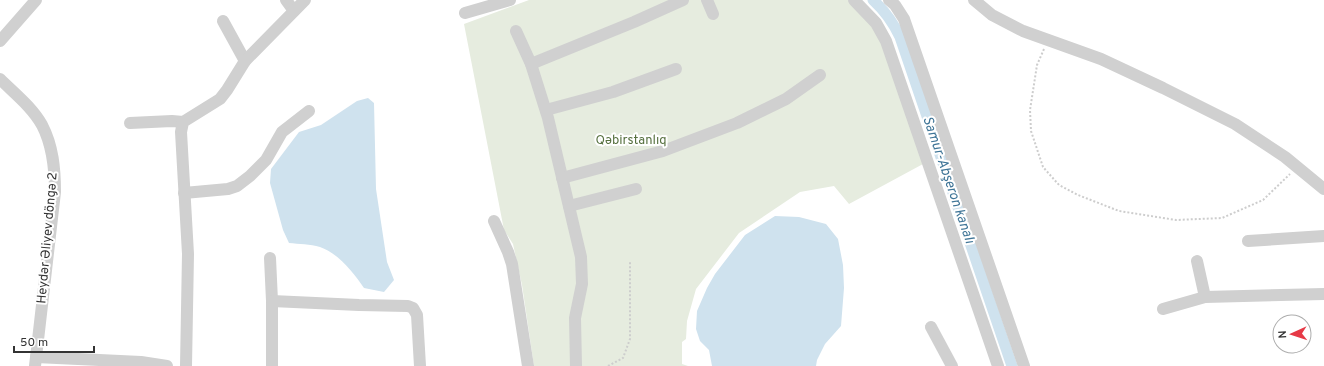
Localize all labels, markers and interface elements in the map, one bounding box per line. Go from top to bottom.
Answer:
water label: Samur-Abşeron kanalı [918,114,978,246]
park label: Qəbirstanlıq [595,133,667,149]
street label: Heydər Əliyev döngə 2 [34,171,62,304]
north arrow [1272,314,1312,354]
scale bar [14,328,94,354]
text: N [1276,330,1290,339]
text: 50 m [20,335,48,351]

